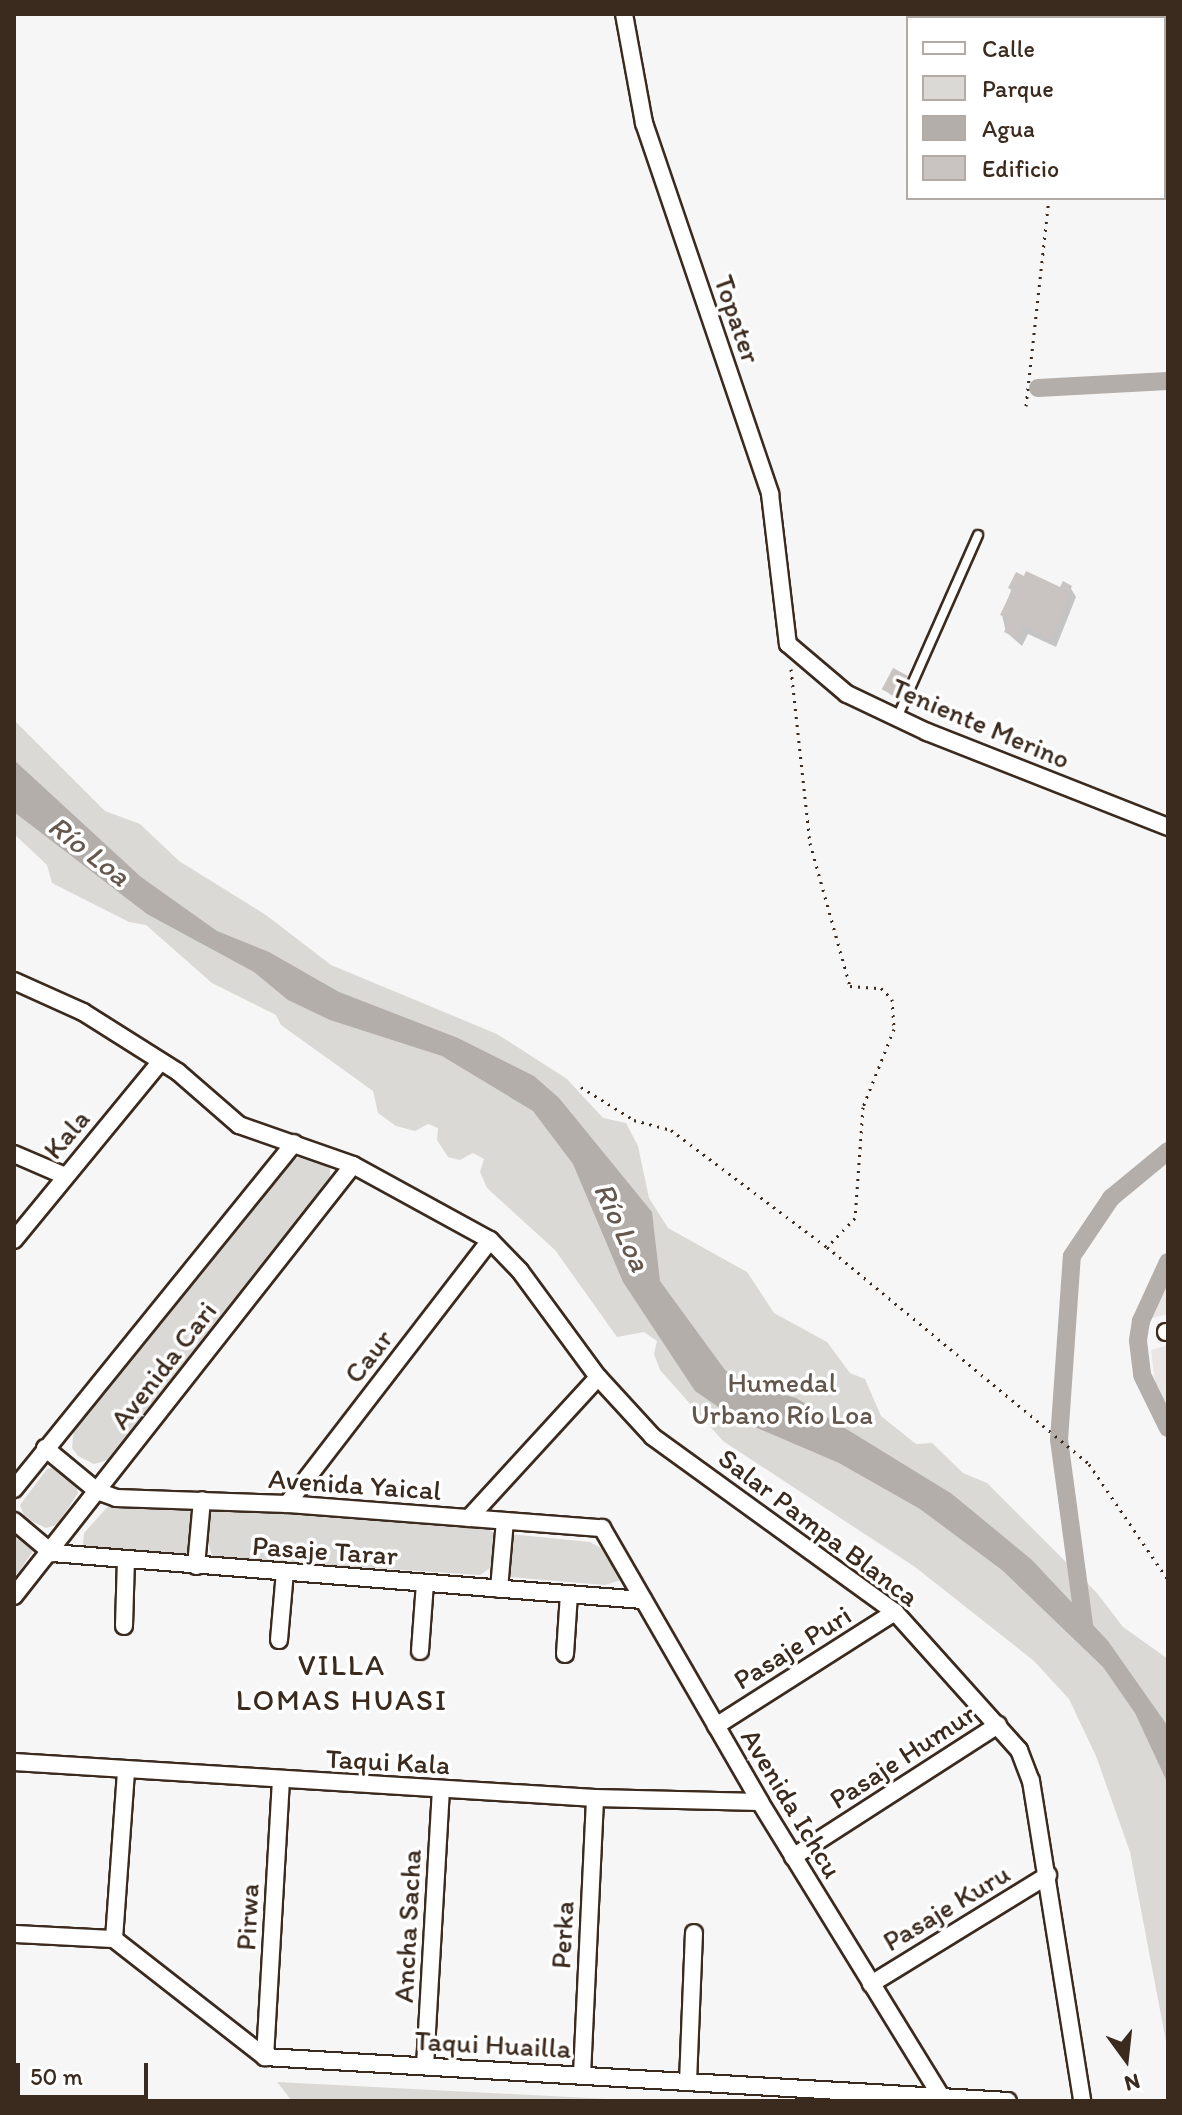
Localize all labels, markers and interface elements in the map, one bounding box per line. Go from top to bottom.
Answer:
legend [906,16,1166,200]
text: Calle [982,34,1035,63]
text: Parque [982,74,1054,103]
text: Agua [982,114,1035,143]
text: Edificio [982,154,1059,183]
street label: Topater [707,271,769,367]
street label: Teniente Merino [887,670,1075,776]
water label: Río Loa [41,808,137,894]
street label: Kala [36,1102,96,1166]
water label: Río Loa [586,1177,658,1277]
street label: Avenida Cari [103,1294,223,1436]
street label: Caur [337,1322,399,1390]
park label: Humedal Urbano Río Loa [691,1365,873,1431]
street label: Salar Pampa Blanca [714,1442,924,1612]
street label: Avenida Yaical [267,1461,443,1507]
street label: Pasaje Tarar [251,1528,399,1572]
street label: Pasaje Puri [727,1598,857,1696]
district label: VILLA LOMAS HUASI [235,1647,449,1718]
street label: Pasaje Humur [823,1696,981,1816]
street label: Avenida Ichcu [734,1722,850,1884]
street label: Taqui Kala [325,1741,451,1781]
street label: Ancha Sacha [386,1848,428,2004]
street label: Pasaje Kuru [876,1856,1016,1958]
street label: Pirwa [228,1883,266,1951]
street label: Perka [543,1900,581,1970]
north arrow [1086,2019,1166,2099]
street label: Taqui Huailla [414,2023,572,2065]
scale bar [20,2047,152,2097]
text: 50 m [30,2062,83,2091]
text: N [1122,2068,1143,2098]

